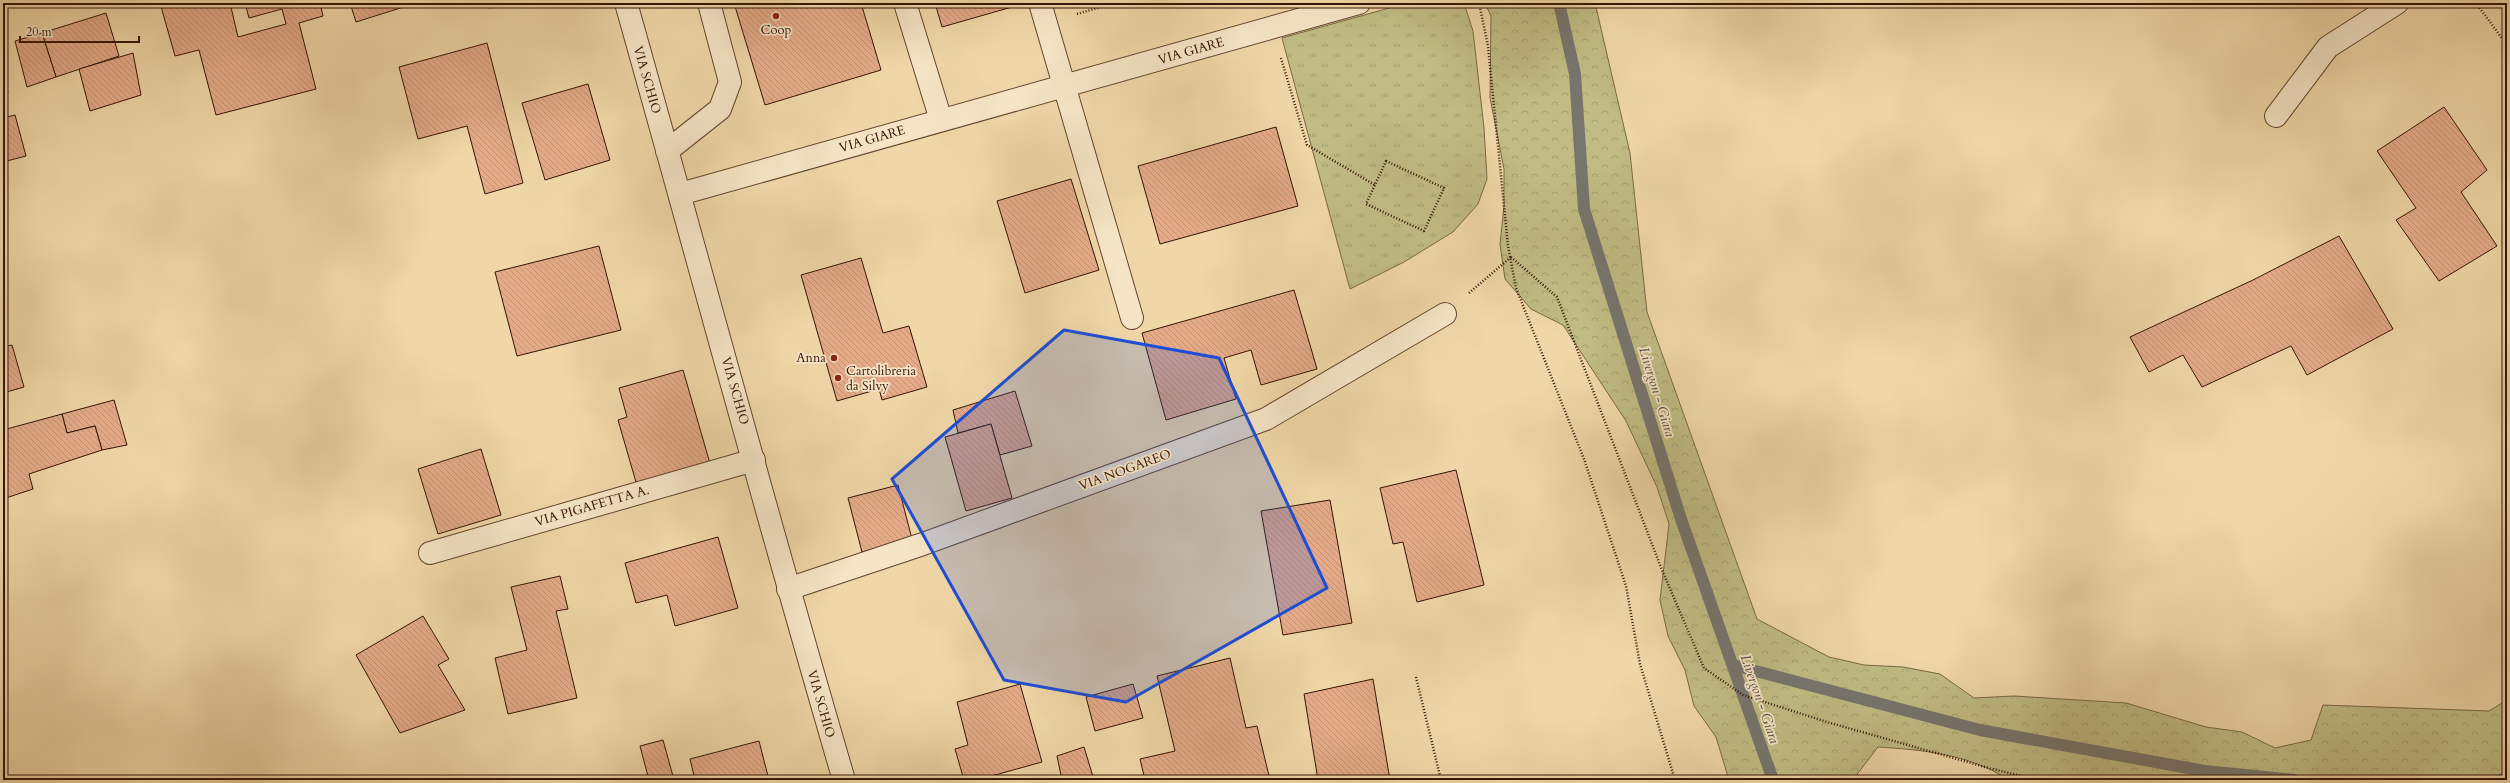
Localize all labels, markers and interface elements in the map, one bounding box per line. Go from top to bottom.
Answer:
marker: Coop [771,11,781,21]
scale bar [20,18,139,44]
place label: Coop [761,21,792,39]
text: 20 m [26,24,53,40]
street label: VIA GIARE [1156,33,1226,69]
street label: VIA SCHIO [629,44,665,116]
street label: VIA GIARE [837,121,907,157]
water label: Livergon - Giara [1634,345,1680,439]
place label: Anna [796,349,826,367]
marker: Anna [829,353,839,363]
street label: VIA SCHIO [717,355,753,427]
place label: Cartolibreria da Silvy [846,362,916,395]
marker: Cartolibreria da Silvy [833,373,843,383]
street label: VIA NOGAREO [1076,445,1174,495]
street label: VIA PIGAFETTA A. [533,481,651,531]
water label: Livergon - Giara [1736,652,1784,746]
street label: VIA SCHIO [803,668,839,740]

